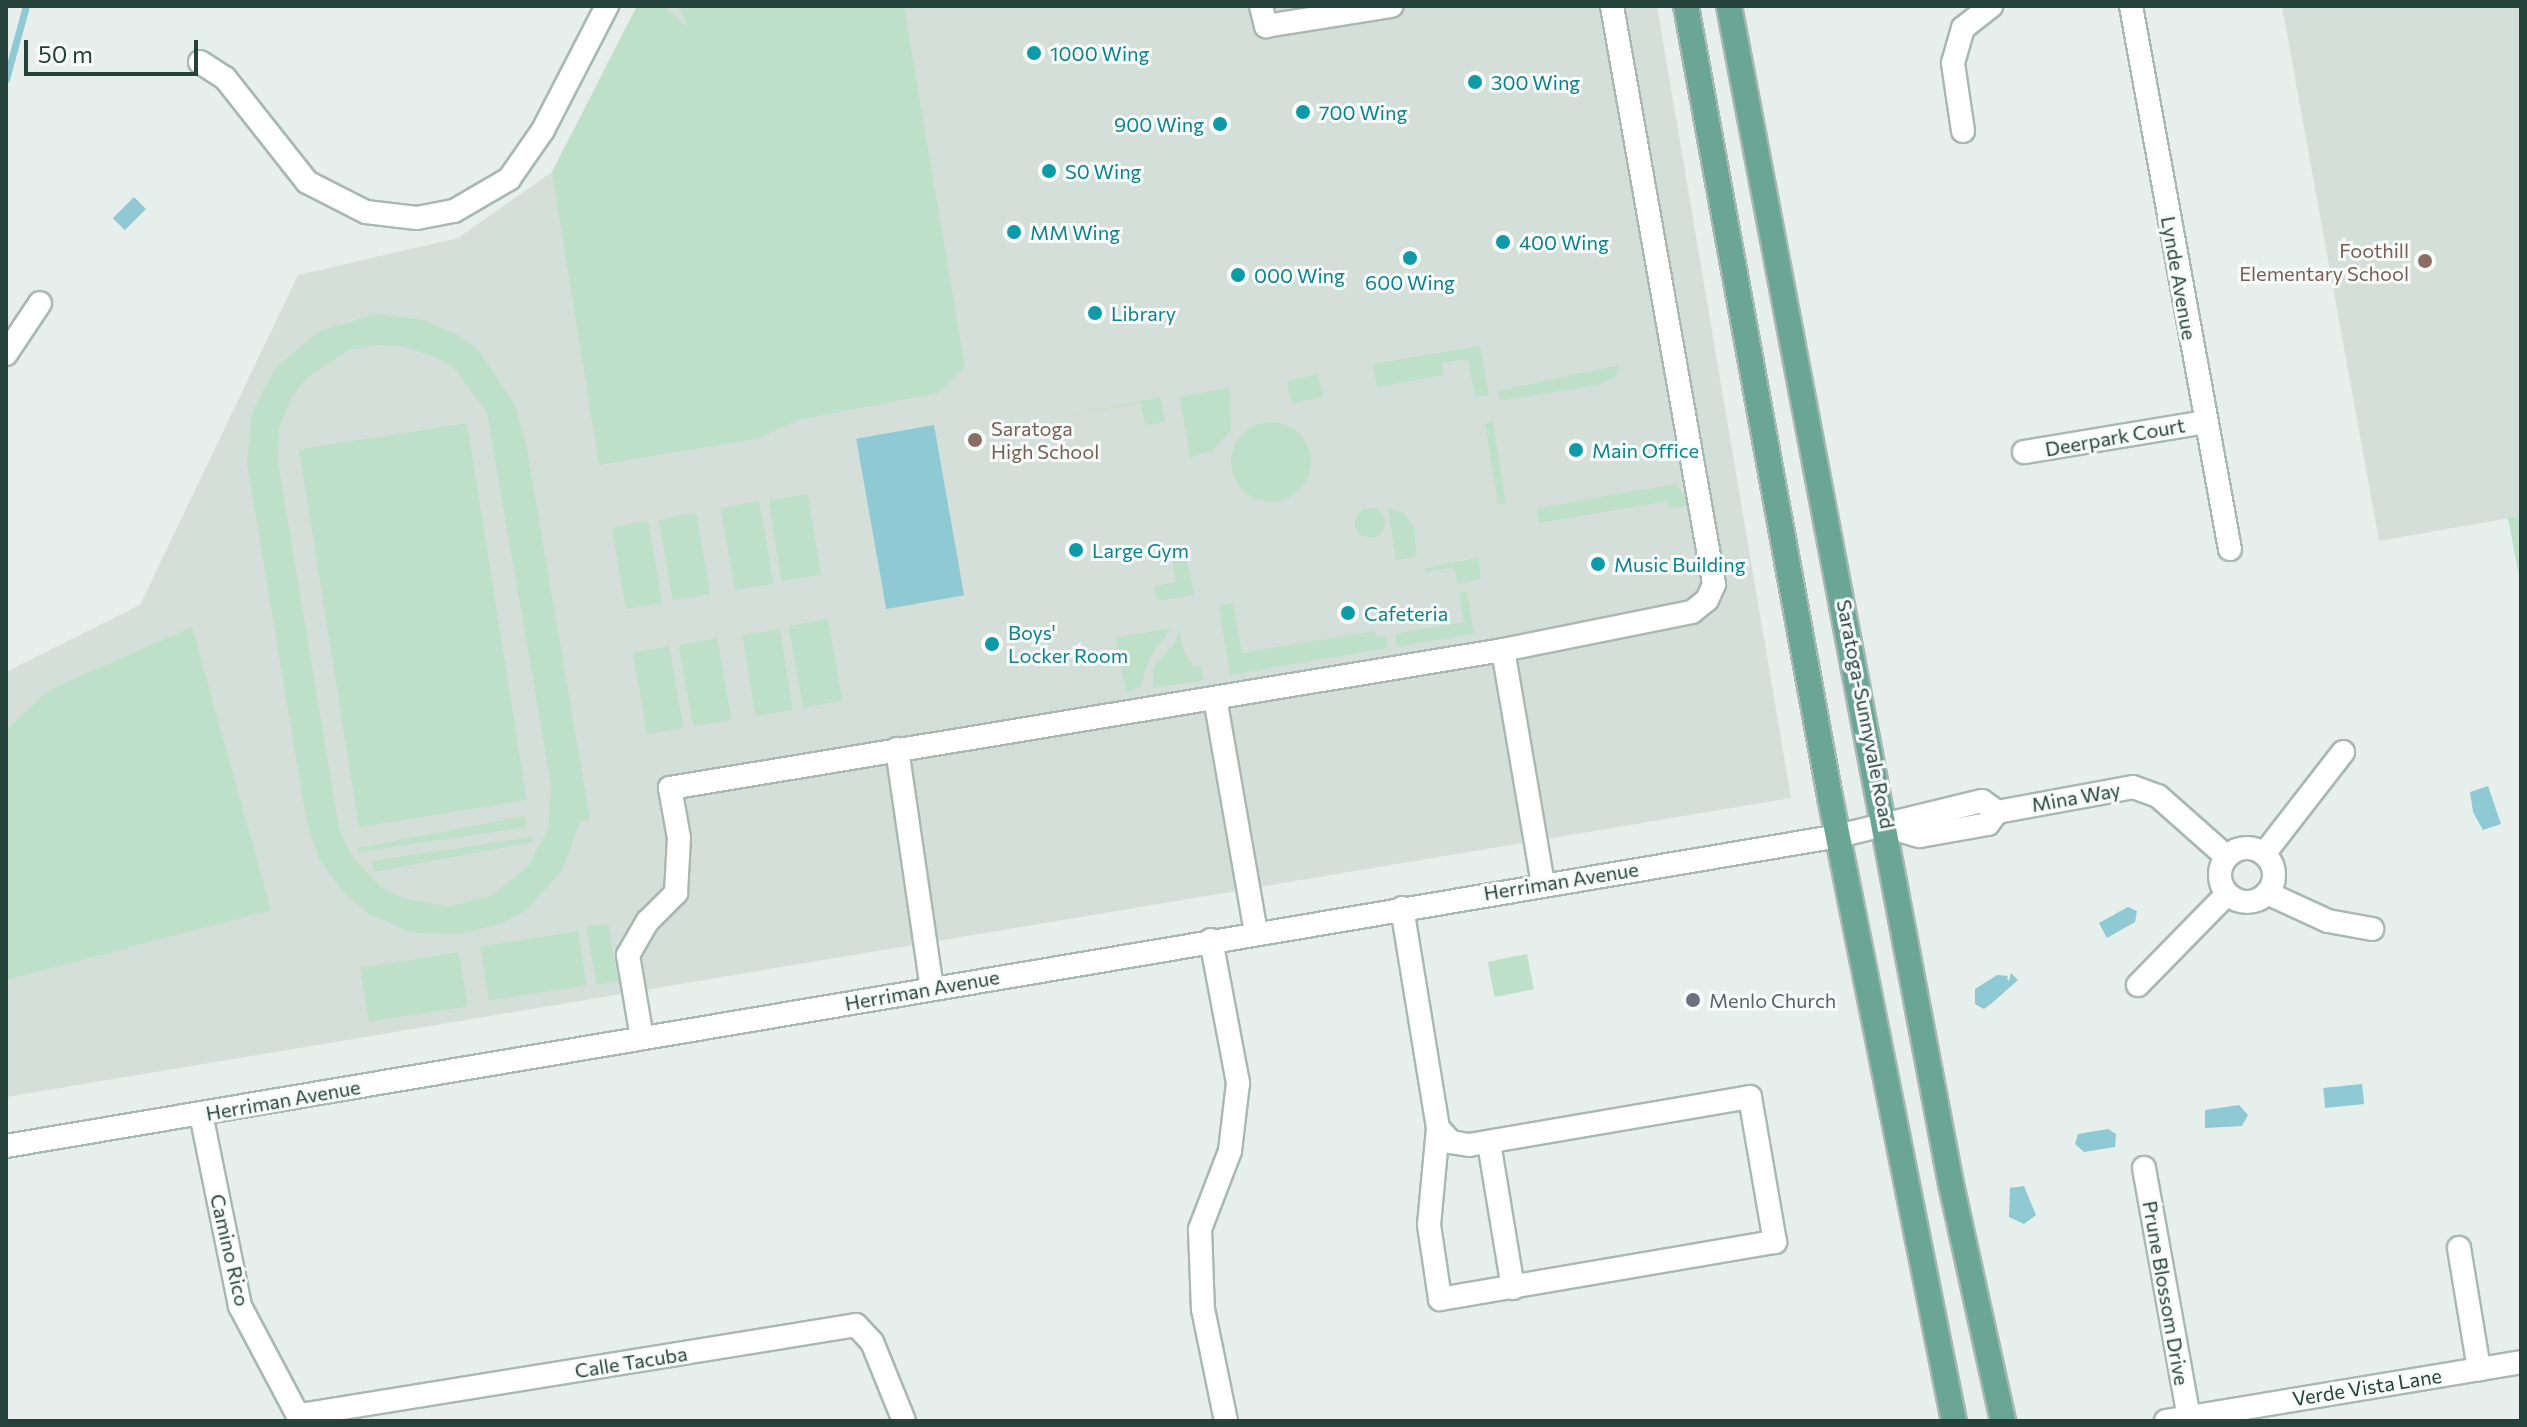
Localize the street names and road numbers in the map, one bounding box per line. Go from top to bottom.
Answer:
street label: Lynde Avenue [2156,214,2202,342]
street label: Deerpark Court [2043,413,2187,461]
street label: Saratoga-Sunnyvale Road [1832,598,1900,830]
street label: Mina Way [2030,777,2122,817]
street label: Herriman Avenue [1482,857,1640,905]
street label: Herriman Avenue [843,965,1001,1015]
street label: Herriman Avenue [204,1075,362,1125]
street label: Camino Rico [205,1192,255,1308]
street label: Prune Blossom Drive [2138,1199,2194,1387]
street label: Calle Tacuba [573,1341,689,1383]
street label: Verde Vista Lane [2291,1363,2443,1411]

